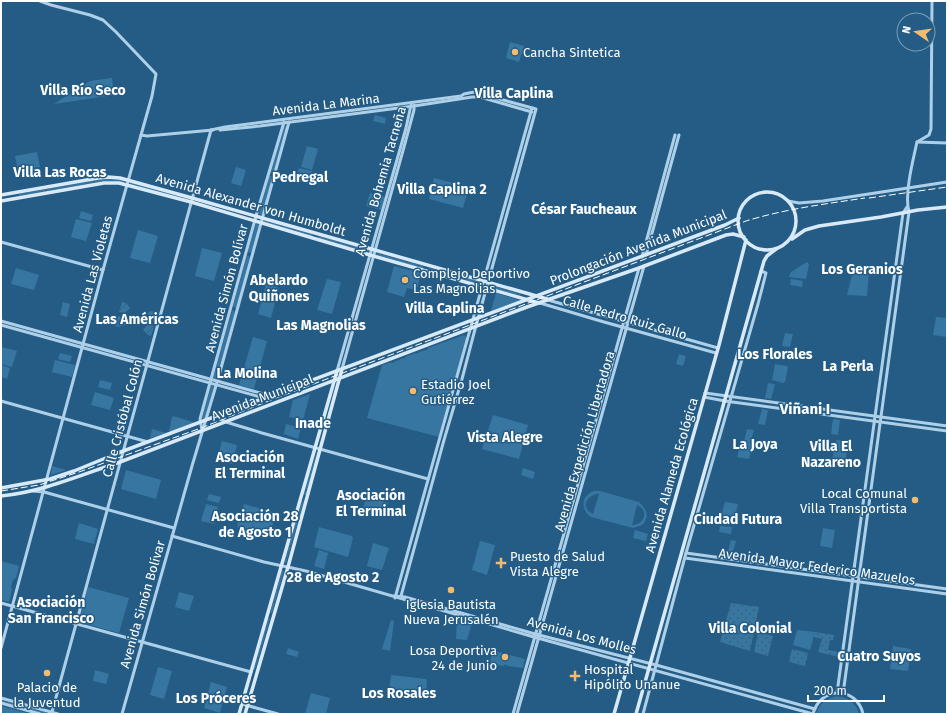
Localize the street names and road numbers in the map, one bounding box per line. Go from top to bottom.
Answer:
street label: Avenida La Marina [272,90,381,119]
street label: Avenida Bohemia Tacneña [352,105,409,258]
street label: Avenida Alexander von Humboldt [154,170,348,239]
street label: Prolongación Avenida Municipal [548,207,729,288]
street label: Avenida Las Violetas [70,214,115,334]
street label: Avenida Simón Bolívar [202,222,251,354]
street label: Calle Pedro Ruiz Gallo [561,293,689,342]
street label: Avenida Expedición Libertadora [551,349,617,533]
street label: Calle Cristóbal Colón [100,358,145,479]
street label: Avenida Municipal [209,371,315,424]
street label: Avenida Alameda Ecológica [642,396,701,554]
street label: Avenida Simón Bolívar [117,539,168,670]
street label: Avenida Mayor Federico Mazuelos [718,545,916,588]
street label: Avenida Los Molles [526,614,638,657]

